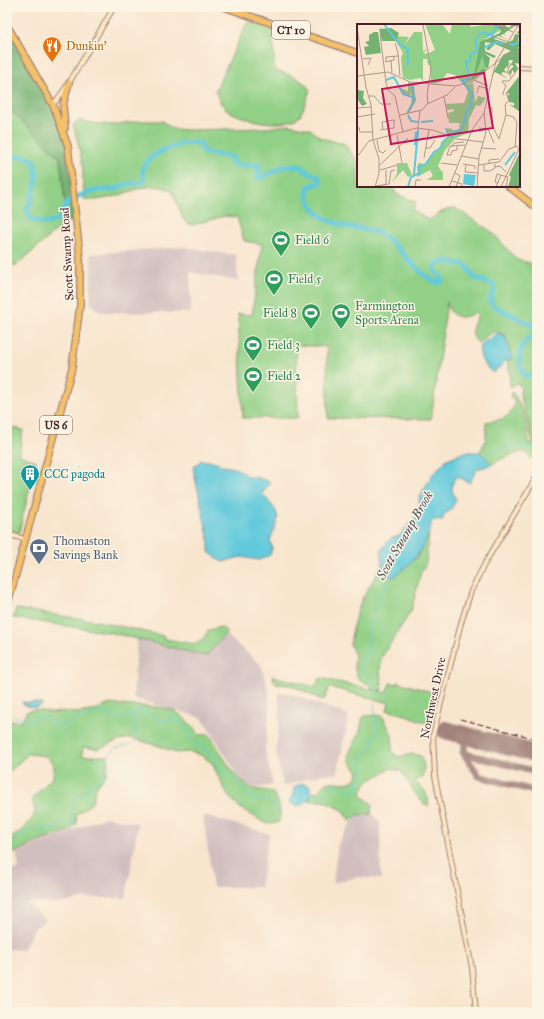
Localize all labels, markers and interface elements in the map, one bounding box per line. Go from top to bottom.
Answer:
road number: CT 10 [272,21,310,39]
inset map [357,24,520,187]
restaurant icon: Dunkin' [41,35,63,63]
place label: Dunkin' [66,39,107,53]
street label: Scott Swamp Road [58,207,76,301]
sports icon: Field 6 [270,229,292,257]
place label: Field 6 [295,233,330,247]
sports icon: Field 5 [263,268,285,296]
place label: Field 5 [288,272,322,286]
place label: Farmington Sports Arena [355,299,420,327]
sports icon: Field 8 [300,302,322,330]
sports icon: Farmington Sports Arena [330,302,352,330]
place label: Field 8 [263,306,297,320]
sports icon: Field 3 [242,334,264,362]
place label: Field 3 [267,338,300,352]
sports icon: Field 2 [242,365,264,393]
place label: Field 2 [267,369,301,383]
road number: US 6 [40,416,72,434]
building icon: CCC pagoda [19,463,41,491]
place label: CCC pagoda [44,467,106,482]
water label: Scott Swamp Brook [373,488,437,584]
place label: Thomaston Savings Bank [53,534,119,563]
bank icon: Thomaston Savings Bank [28,537,50,565]
street label: Northwest Drive [418,656,448,740]

